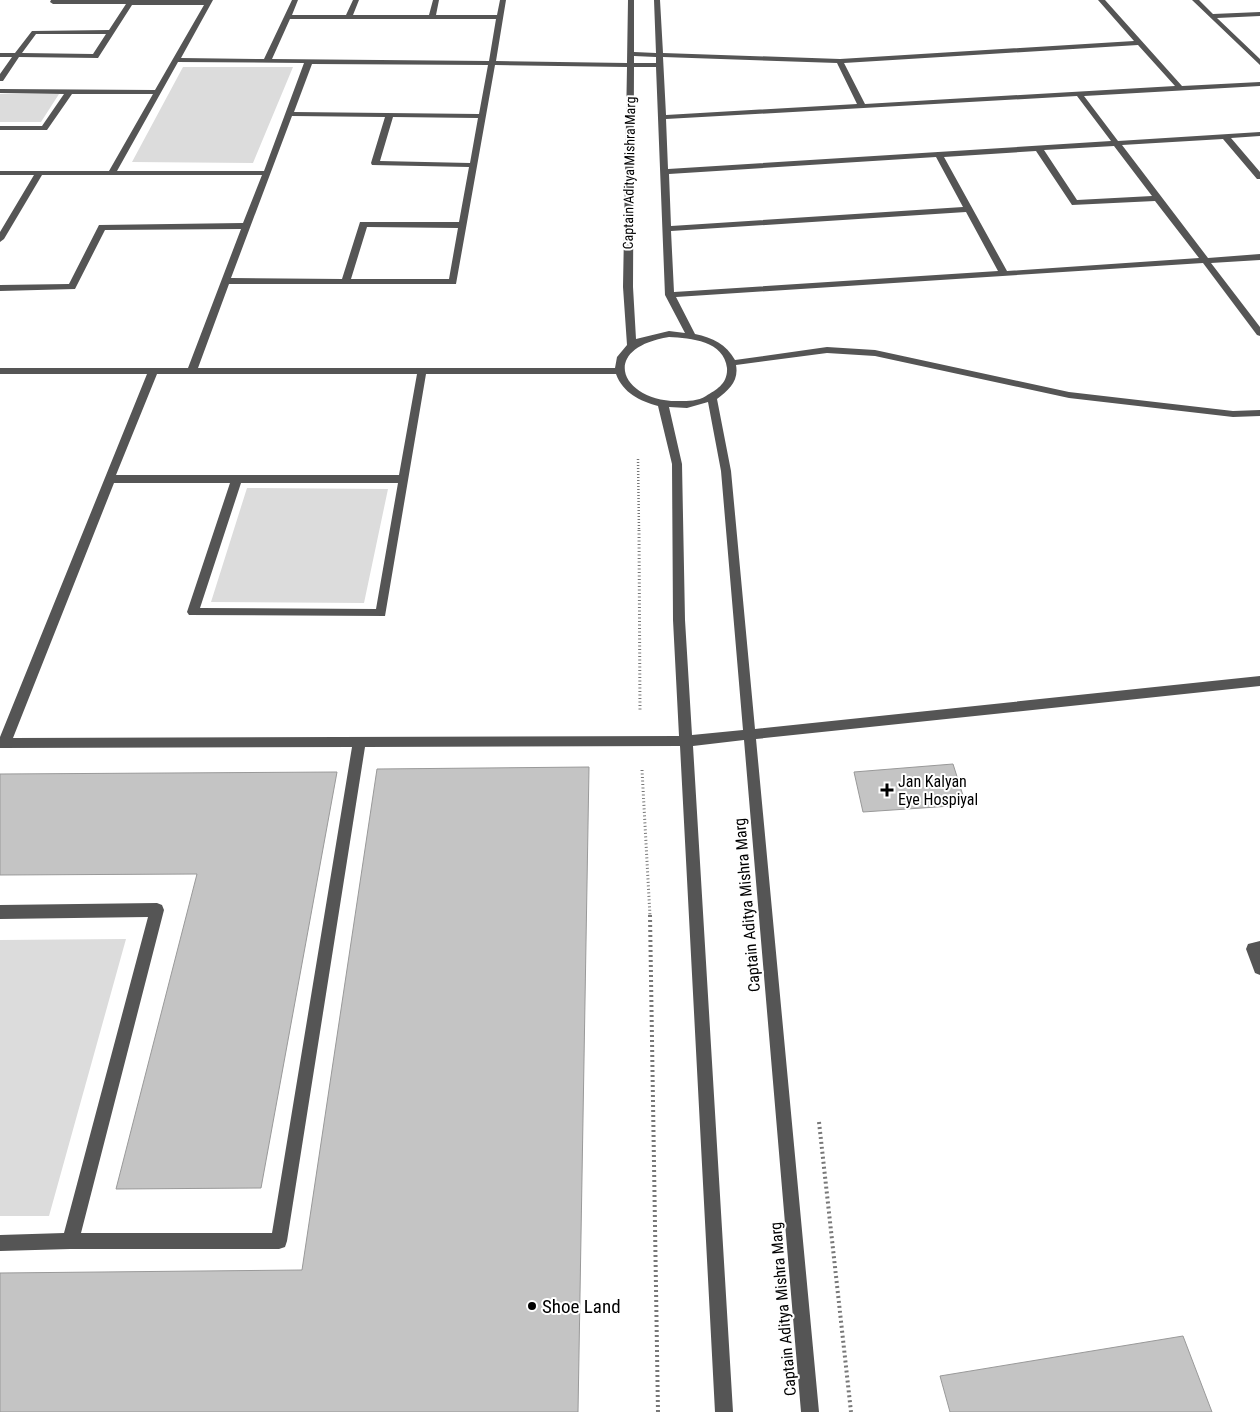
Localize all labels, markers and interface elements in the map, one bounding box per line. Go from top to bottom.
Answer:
street label: Captain Aditya Mishra Marg [620,96,638,250]
place label: Jan Kalyan Eye Hospiyal [898,772,978,809]
marker: Jan Kalyan Eye Hospiyal [880,783,894,797]
street label: Captain Aditya Mishra Marg [730,817,764,993]
street label: Captain Aditya Mishra Marg [766,1221,800,1397]
place label: Shoe Land [542,1295,621,1318]
marker: Shoe Land [526,1300,538,1312]

